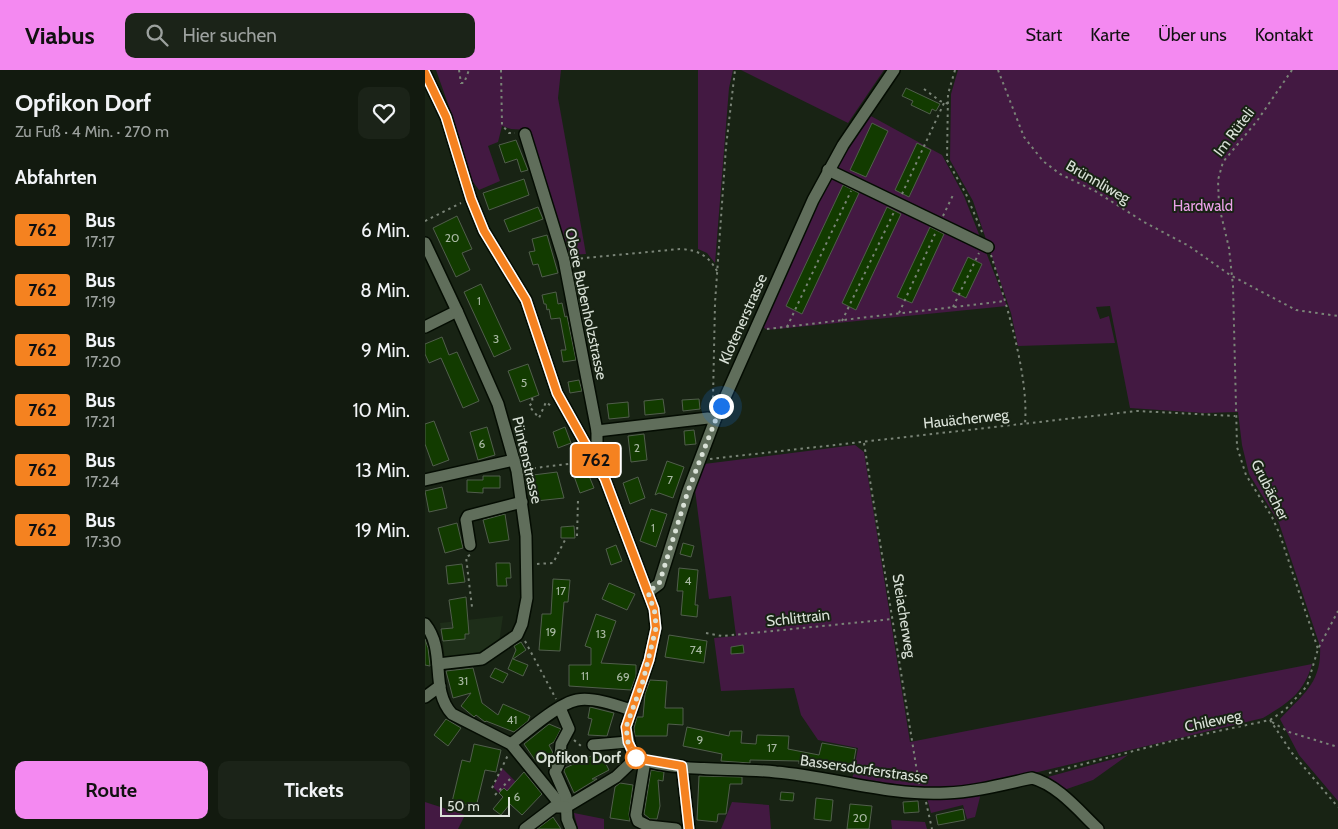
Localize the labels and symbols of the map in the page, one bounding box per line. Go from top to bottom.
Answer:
street label: Im Rüteli [1210,104,1258,160]
street label: Brünnliweg [1063,156,1134,208]
park label: Hardwald [1173,197,1233,215]
street label: Obere Bubenholzstrasse [561,227,611,382]
house number: 20 [445,230,459,245]
street label: Klotenerstrasse [715,271,771,367]
house number: 1 [477,293,481,308]
house number: 3 [493,331,499,346]
house number: 5 [521,375,527,390]
your location [709,394,734,419]
street label: Hauächerweg [922,405,1010,432]
street label: Püntenstrasse [508,415,546,506]
house number: 6 [479,436,486,451]
house number: 2 [634,440,640,455]
line badge: 762 [567,444,625,476]
street label: Grubächer [1247,457,1293,523]
house number: 7 [667,472,673,487]
house number: 1 [651,520,655,535]
house number: 4 [685,573,692,588]
street label: Steiacherweg [888,573,920,660]
house number: 17 [556,583,566,598]
street label: Schlittrain [765,606,831,630]
house number: 19 [546,624,557,639]
house number: 13 [596,626,606,641]
house number: 74 [690,642,702,657]
house number: 11 [581,668,589,683]
house number: 69 [616,669,630,684]
house number: 31 [458,673,468,688]
street label: Chileweg [1183,706,1244,736]
house number: 41 [507,712,517,727]
house number: 9 [697,732,704,747]
house number: 17 [767,740,777,755]
marker: Opfikon Dorf [625,747,647,769]
place label: Opfikon Dorf [536,749,621,767]
street label: Bassersdorferstrasse [799,751,929,787]
house number: 6 [514,789,521,804]
scale bar [440,794,510,817]
house number: 20 [853,810,867,825]

